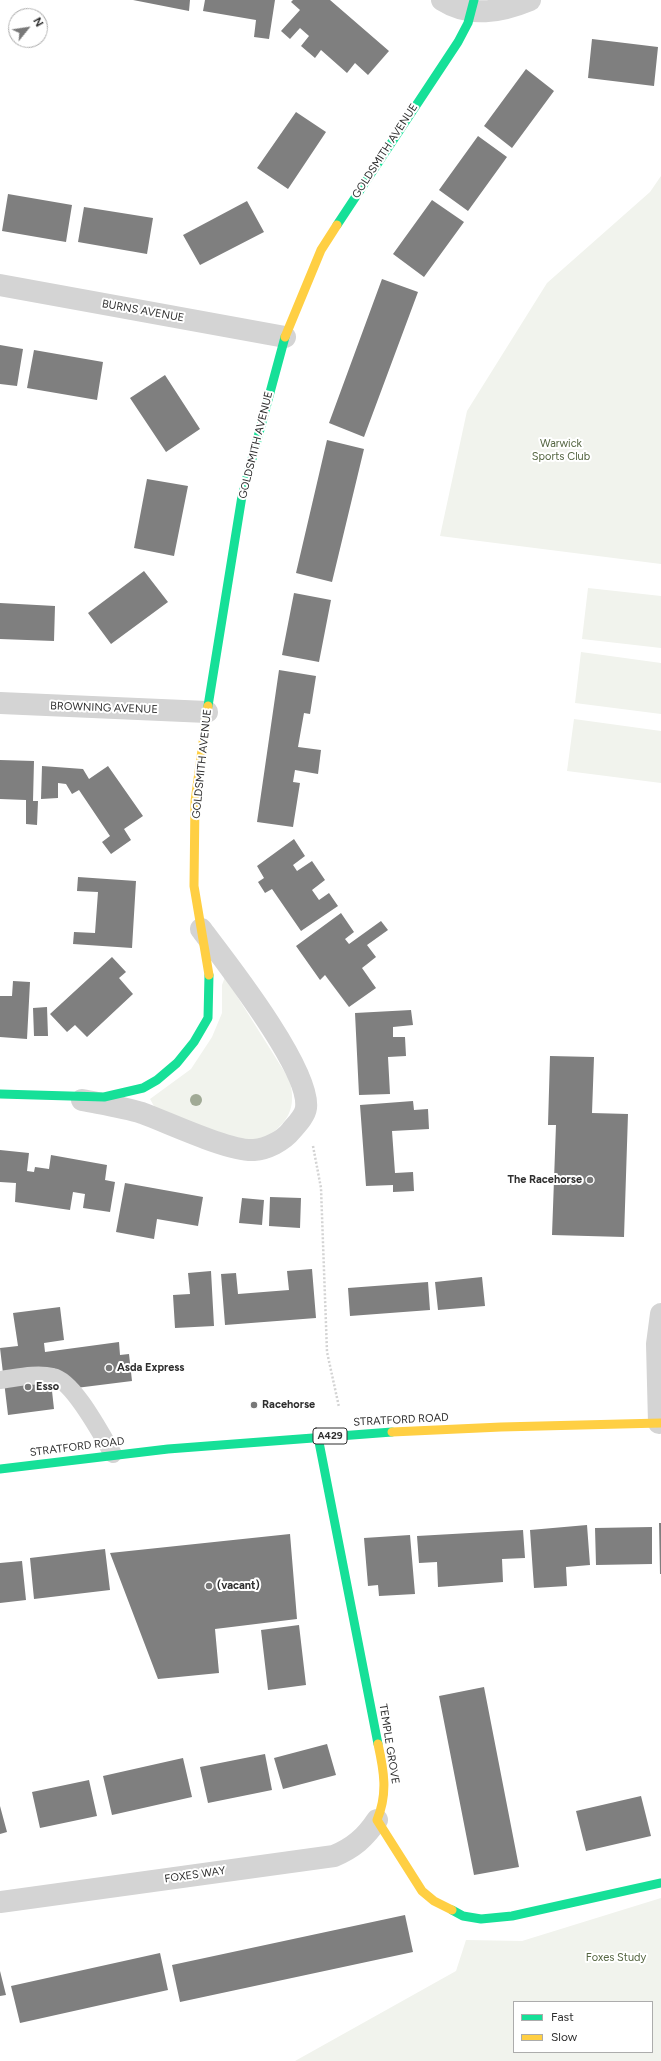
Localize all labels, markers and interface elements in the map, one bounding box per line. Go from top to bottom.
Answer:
north arrow [8,8,48,48]
text: N [30,15,46,29]
street label: GOLDSMITH AVENUE [349,101,421,201]
street label: BURNS AVENUE [101,297,185,325]
street label: GOLDSMITH AVENUE [236,390,276,500]
park label: Warwick Sports Club [532,437,590,463]
street label: BROWNING AVENUE [50,700,158,716]
street label: GOLDSMITH AVENUE [190,709,214,819]
place label: The Racehorse [507,1173,582,1187]
marker: The Racehorse [585,1175,595,1185]
place label: Asda Express [117,1361,184,1375]
marker: Asda Express [104,1363,114,1373]
place label: Esso [36,1380,59,1394]
marker: Esso [23,1382,33,1392]
place label: Racehorse [262,1398,315,1412]
marker: Racehorse [249,1400,259,1410]
street label: STRATFORD ROAD [353,1411,449,1429]
road number: A429 [313,1428,347,1444]
street label: STRATFORD ROAD [29,1435,125,1459]
place label: (vacant) [217,1579,260,1593]
marker: (vacant) [204,1581,214,1591]
street label: TEMPLE GROVE [376,1703,402,1785]
street label: FOXES WAY [164,1864,226,1886]
park label: Foxes Study [586,1951,646,1965]
legend [513,2001,653,2053]
text: Fast [551,2010,574,2024]
text: Slow [551,2030,577,2044]

